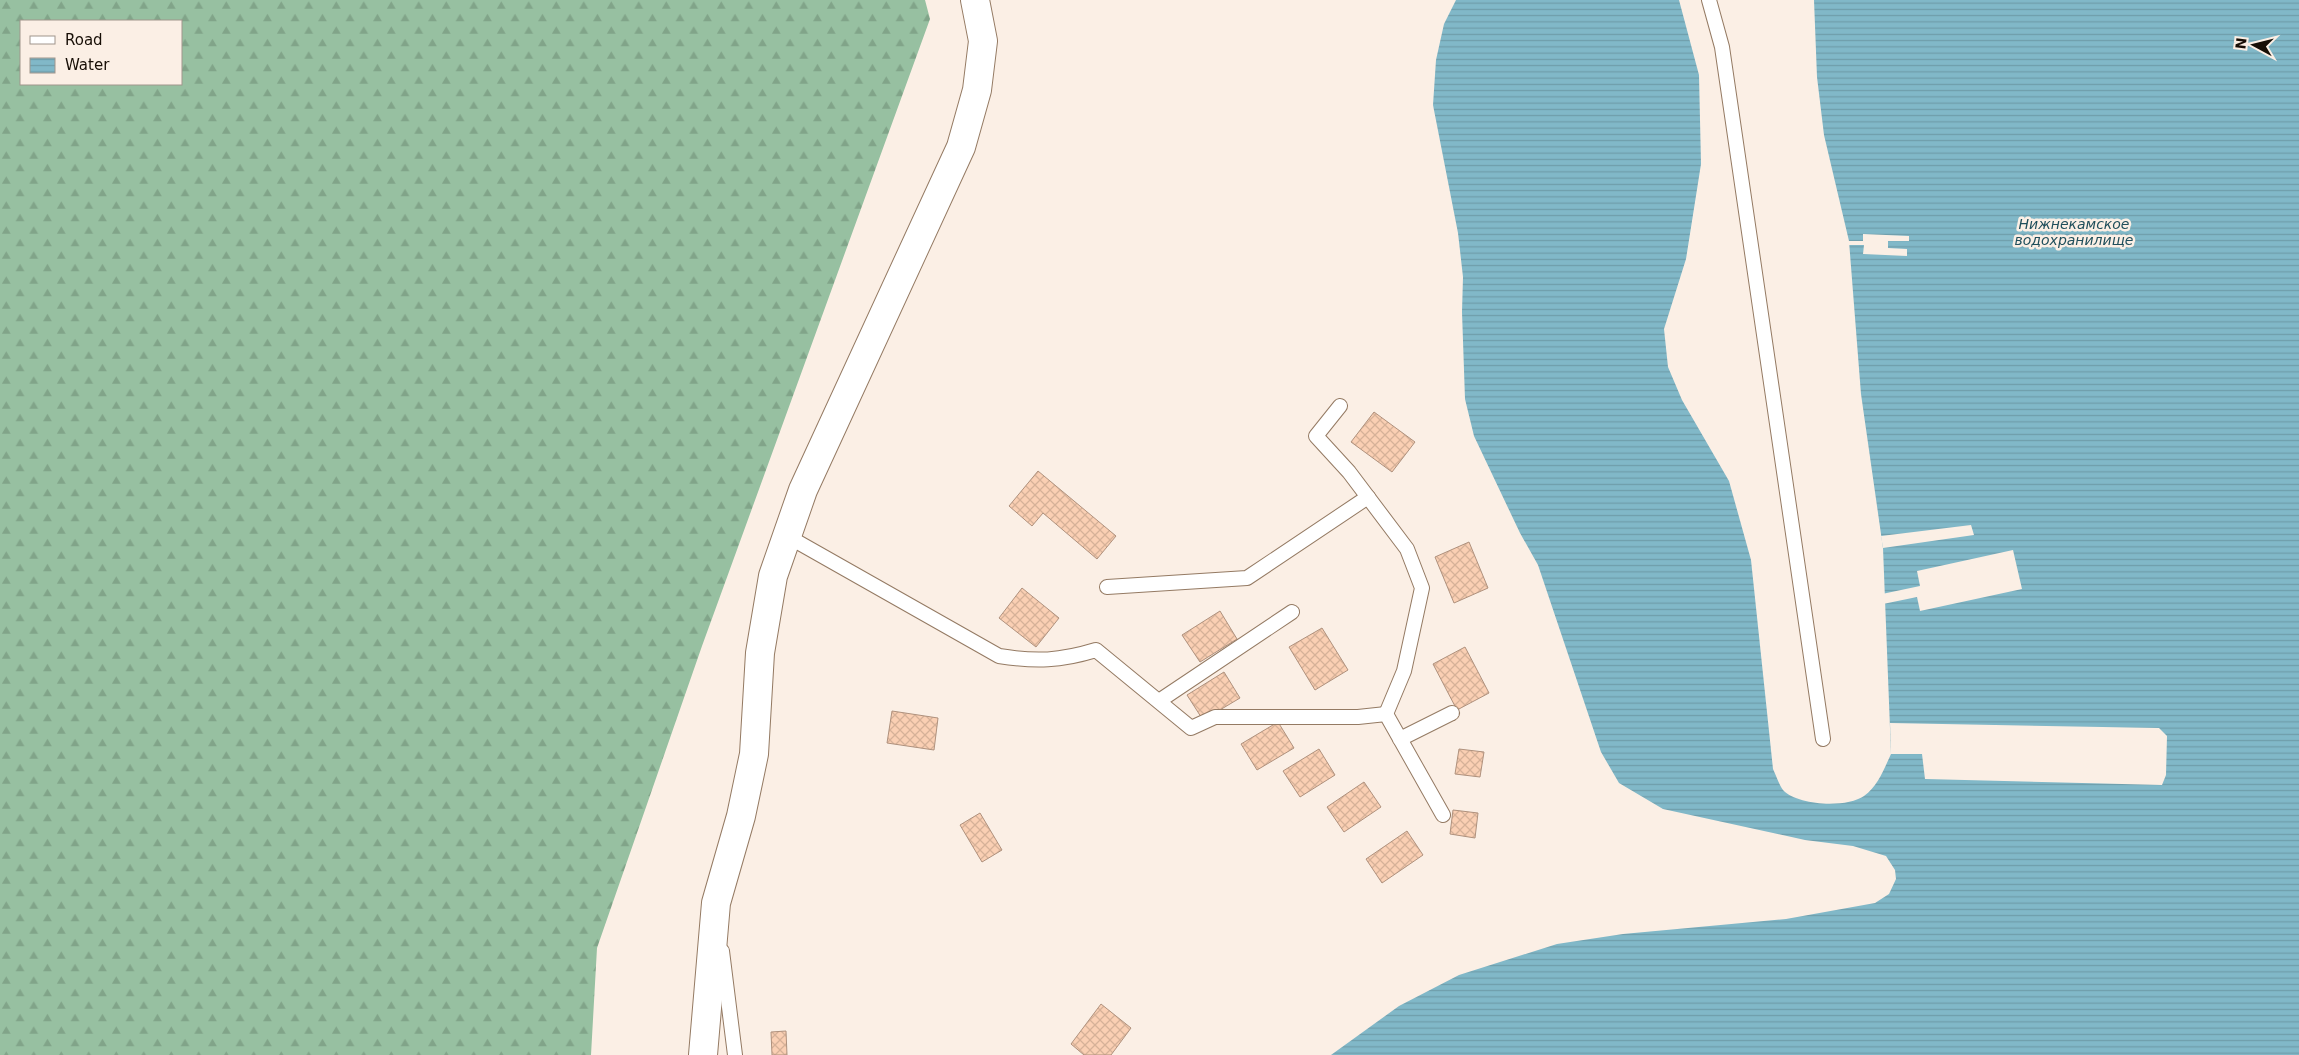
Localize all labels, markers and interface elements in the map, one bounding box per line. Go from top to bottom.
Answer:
legend [20,20,182,85]
north arrow [2229,20,2279,70]
text: Road [65,31,103,49]
text: N [2232,37,2250,50]
text: Water [65,56,110,74]
water label: Нижнекамское водохранилище [2015,216,2133,248]

